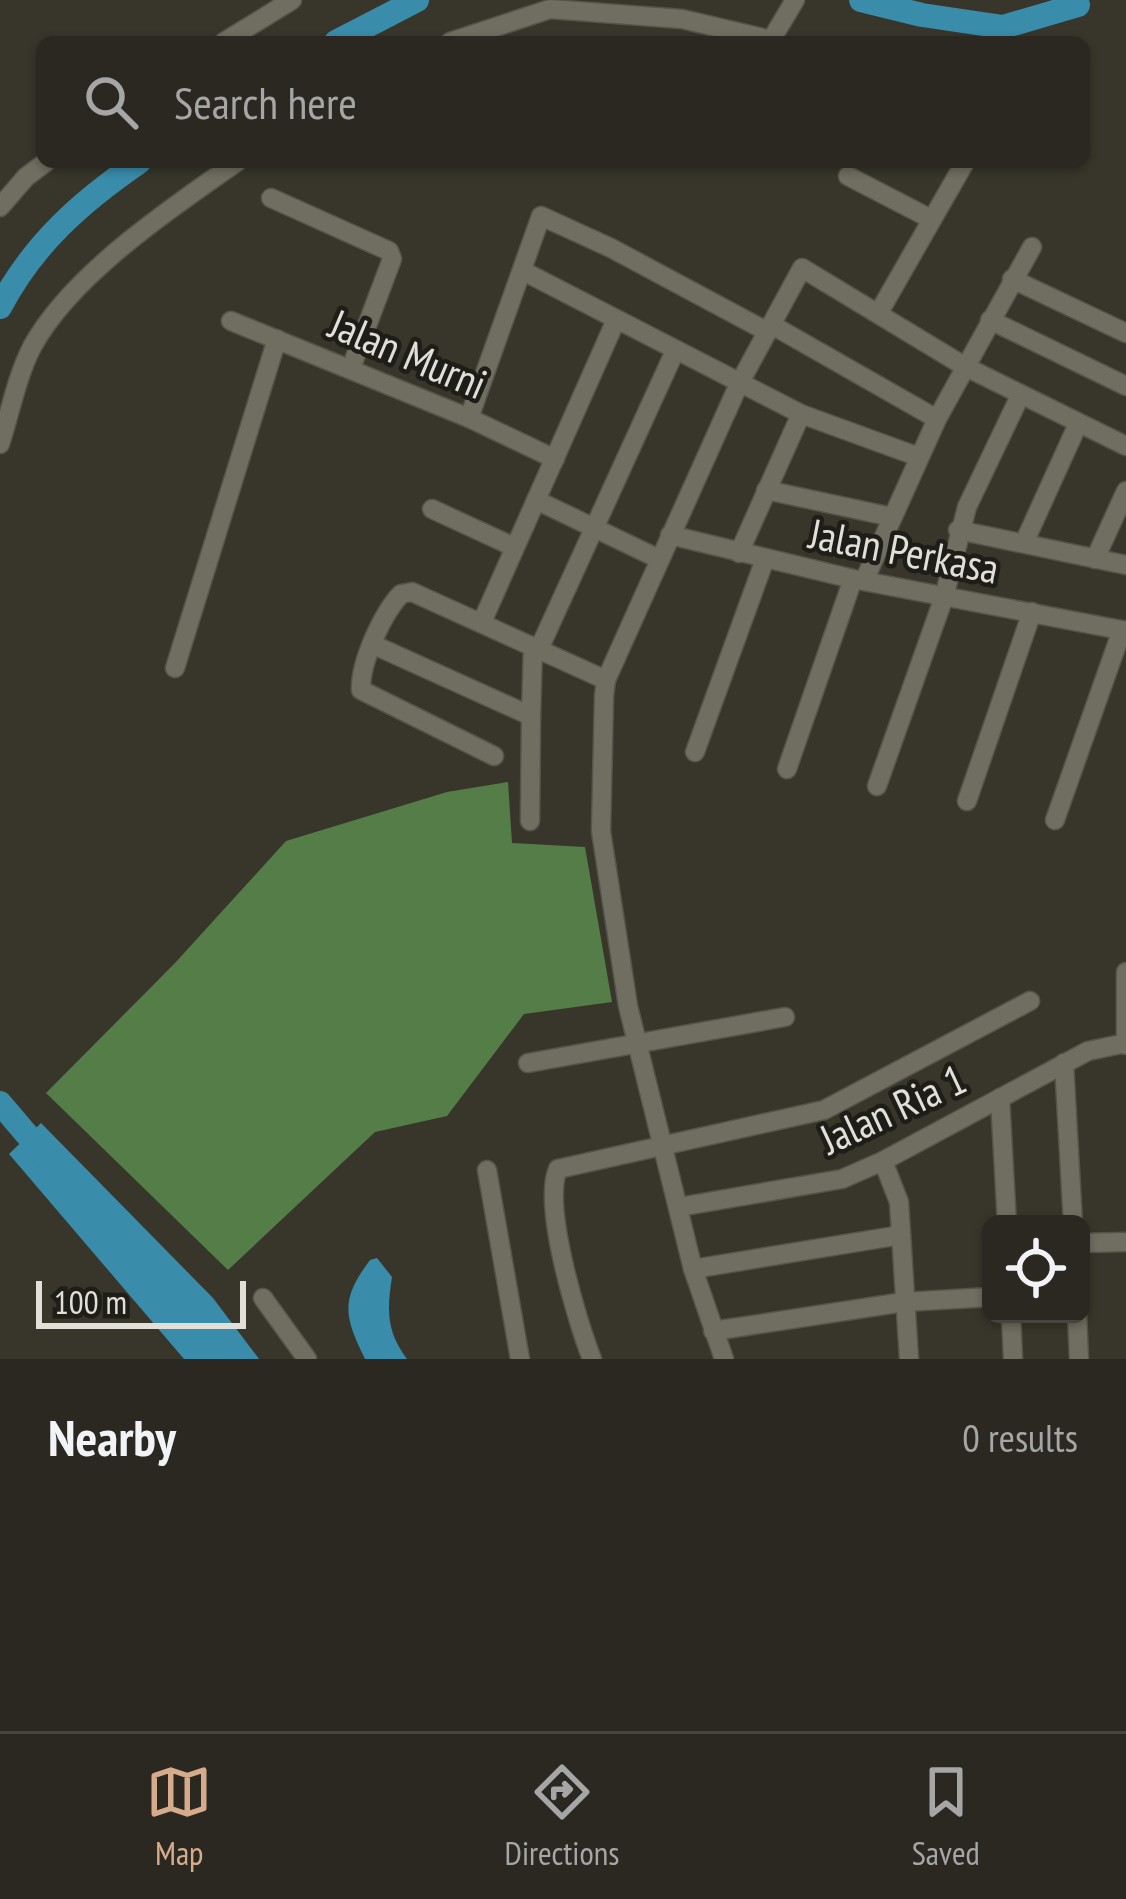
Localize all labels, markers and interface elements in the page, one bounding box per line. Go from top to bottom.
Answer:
search box [36,36,1090,168]
icon: search [78,69,144,135]
text: Search here [174,73,357,131]
street label: Jalan Murni [320,295,495,411]
street label: Jalan Perkasa [803,505,1003,596]
street label: Jalan Ria 1 [809,1051,975,1167]
map controls [982,1215,1090,1323]
button: locate [982,1215,1090,1323]
scale bar [36,1275,246,1328]
text: 100 m [54,1280,127,1323]
text: Nearby [48,1404,176,1470]
text: 0 results [962,1412,1078,1463]
tab: Map [146,1759,212,1874]
tab: Directions [505,1759,619,1874]
tab: Saved [912,1759,980,1874]

